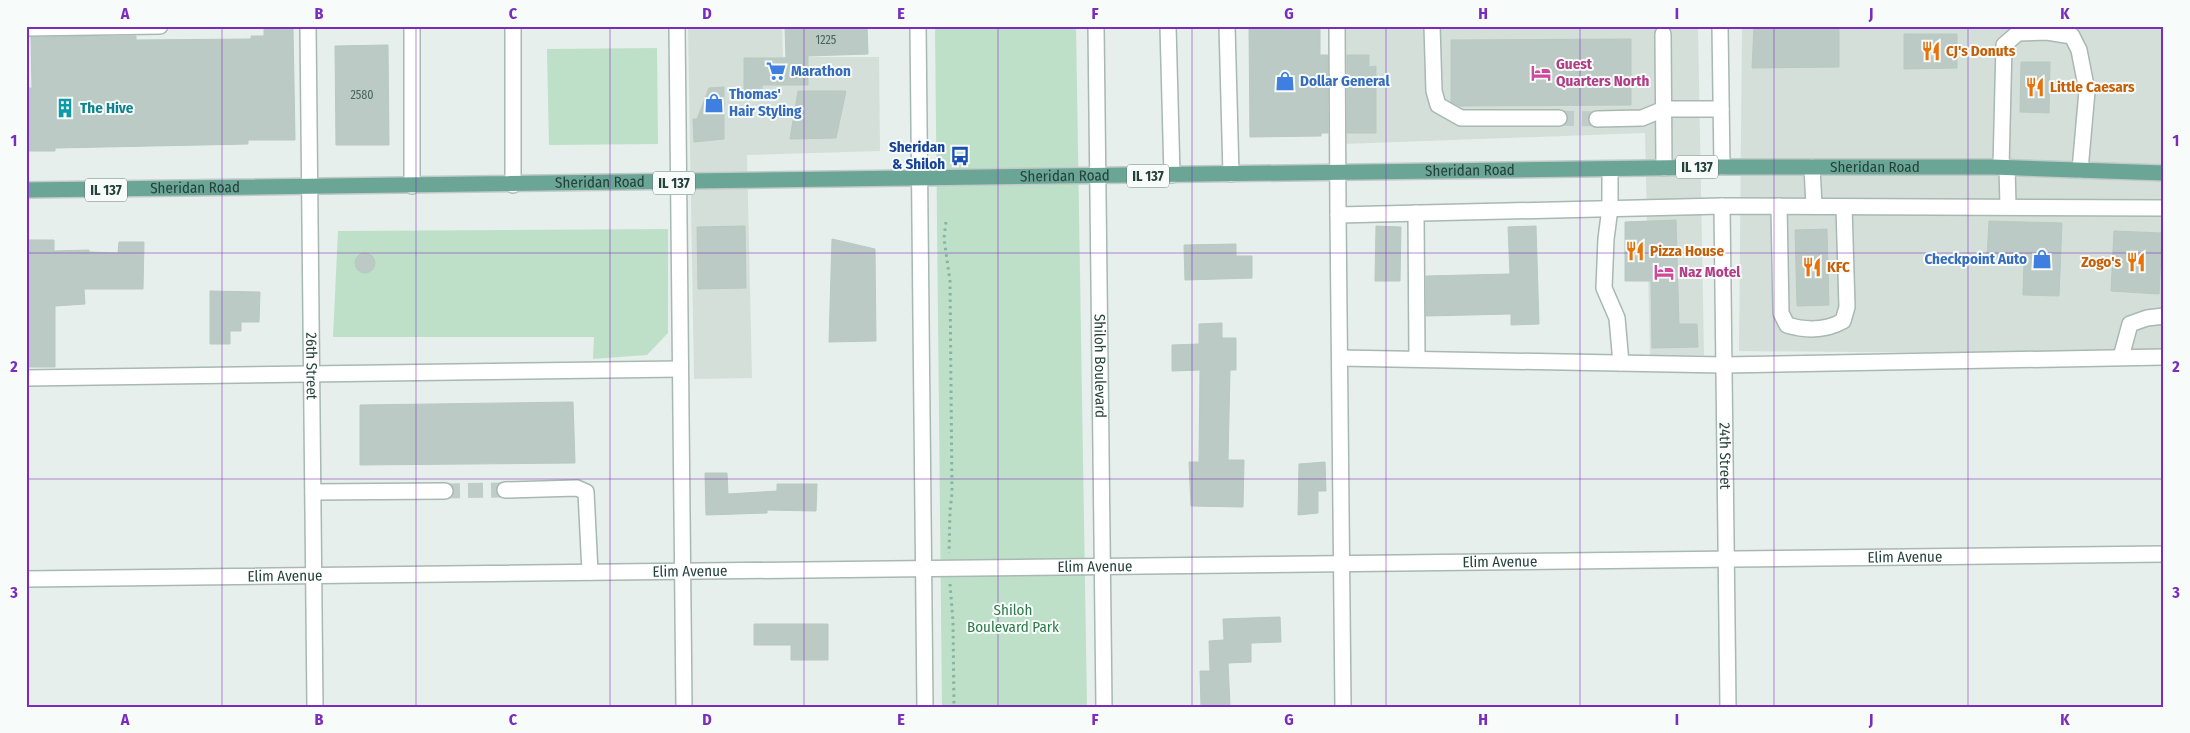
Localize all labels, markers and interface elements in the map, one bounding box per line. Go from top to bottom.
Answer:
text: A [120,4,130,23]
text: B [315,4,324,23]
text: C [509,4,518,23]
text: D [702,4,712,23]
text: E [897,4,905,23]
text: F [1091,4,1099,23]
text: G [1284,4,1294,23]
text: H [1478,4,1488,23]
text: I [1675,4,1679,23]
text: J [1868,4,1873,23]
text: K [2060,4,2070,23]
house number: 1225 [816,33,837,47]
restaurant icon: CJ's Donuts [1920,40,1942,62]
place label: CJ's Donuts [1946,42,2016,60]
place label: Guest Quarters North [1556,55,1650,90]
supermarket icon: Marathon [765,60,787,82]
place label: Marathon [791,62,851,80]
hotel icon: Guest Quarters North [1530,62,1552,84]
shop icon: Dollar General [1274,70,1296,92]
place label: Dollar General [1300,72,1390,90]
restaurant icon: Little Caesars [2024,76,2046,98]
place label: Little Caesars [2050,78,2135,96]
place label: Thomas' Hair Styling [729,85,802,120]
house number: 2580 [350,88,374,102]
shop icon: Thomas' Hair Styling [703,92,725,114]
building icon: The Hive [54,97,76,119]
place label: The Hive [80,99,134,117]
text: 1 [11,131,17,150]
text: 1 [2173,131,2179,150]
place label: Sheridan & Shiloh [889,138,945,173]
bus stop icon: Sheridan & Shiloh [949,145,971,167]
road number: IL 137 [1676,156,1718,178]
street label: Sheridan Road [1830,158,1920,176]
street label: Sheridan Road [1425,161,1515,180]
road number: IL 137 [1127,165,1169,188]
street label: Sheridan Road [1020,166,1110,186]
road number: IL 137 [653,172,695,194]
street label: Sheridan Road [555,173,645,192]
road number: IL 137 [85,178,127,202]
street label: Sheridan Road [150,178,240,197]
restaurant icon: Pizza House [1624,240,1646,262]
place label: Pizza House [1650,242,1724,260]
shop icon: Checkpoint Auto [2031,248,2053,270]
place label: Checkpoint Auto [1924,250,2027,268]
restaurant icon: Zogo's [2125,251,2147,273]
place label: Zogo's [2081,253,2121,271]
restaurant icon: KFC [1801,256,1823,278]
place label: KFC [1827,258,1850,276]
hotel icon: Naz Motel [1653,261,1675,283]
place label: Naz Motel [1679,263,1741,281]
street label: Shiloh Boulevard [1090,314,1110,418]
street label: 26th Street [302,332,321,400]
text: 2 [9,357,18,376]
text: 2 [2171,357,2180,376]
street label: 24th Street [1716,422,1734,490]
street label: Elim Avenue [1867,548,1942,566]
street label: Elim Avenue [1462,552,1537,571]
street label: Elim Avenue [1057,557,1132,576]
street label: Elim Avenue [652,562,728,581]
street label: Elim Avenue [247,567,323,585]
text: 3 [9,583,18,602]
text: 3 [2171,583,2180,602]
park label: Shiloh Boulevard Park [967,601,1059,636]
text: A [120,710,130,729]
text: B [315,710,324,729]
text: C [509,710,518,729]
text: D [702,710,712,729]
text: E [897,710,905,729]
text: F [1091,710,1099,729]
text: G [1284,710,1294,729]
text: H [1478,710,1488,729]
text: I [1675,710,1679,729]
text: J [1868,710,1873,729]
text: K [2060,710,2070,729]

